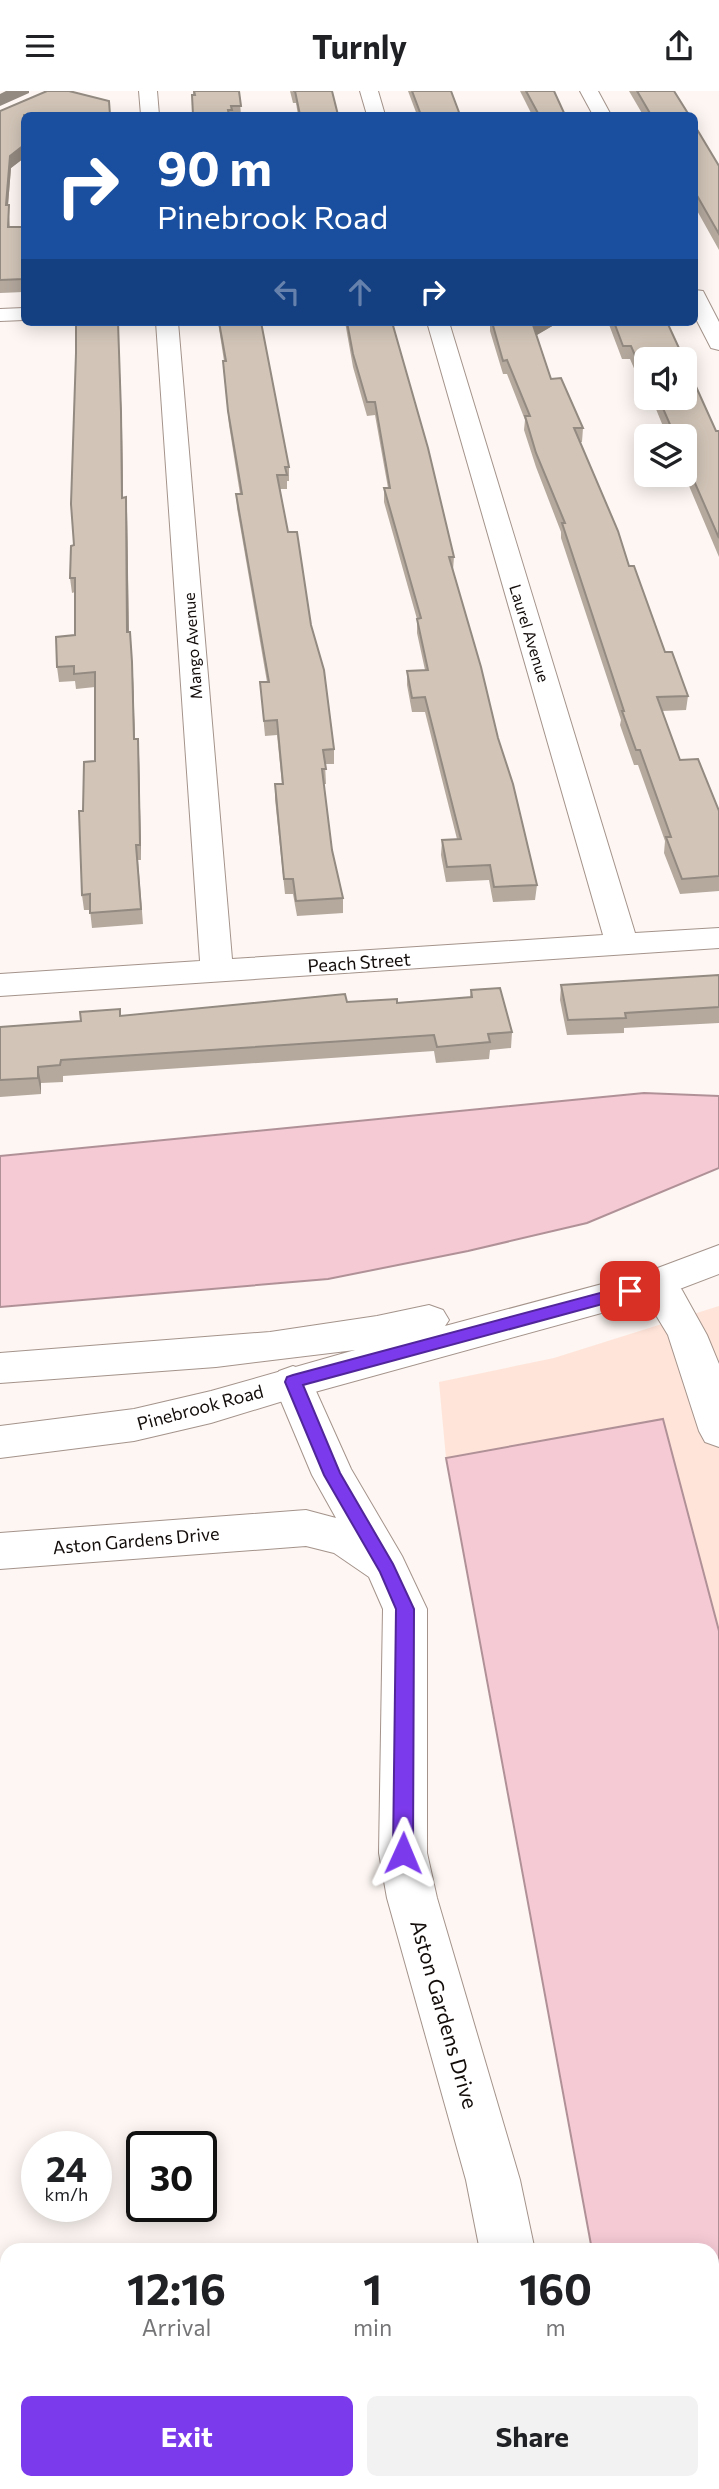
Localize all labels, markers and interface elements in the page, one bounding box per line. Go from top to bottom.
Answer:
text: Turnly [312,26,407,66]
icon: menu [21,27,59,65]
icon: share [660,27,698,65]
text: 90 m [157,136,272,196]
icon: right [42,140,133,231]
text: Pinebrook Road [157,196,388,236]
icon: left [268,273,306,311]
icon: ahead [341,273,379,311]
icon: right [414,273,452,311]
map controls [634,347,697,487]
button: sound [634,347,697,410]
button: layers [634,424,697,487]
street label: Laurel Avenue [506,582,554,684]
street label: Mango Avenue [179,592,205,700]
street label: Peach Street [307,947,411,977]
pin [600,1261,660,1321]
icon: arrive [611,1272,649,1310]
street label: Pinebrook Road [134,1380,266,1434]
street label: Aston Gardens Drive [52,1522,220,1558]
position arrow [366,1816,440,1890]
street label: Aston Gardens Drive [406,1917,484,2111]
speed limit sign: 30 [126,2131,217,2222]
text: 24 [46,2146,87,2189]
text: km/h [45,2183,88,2205]
text: 12:16 [127,2262,226,2314]
text: 1 [363,2262,382,2314]
text: 160 [519,2262,592,2314]
text: Arrival [142,2313,211,2341]
text: min [353,2313,392,2341]
text: m [546,2313,566,2341]
button: Exit [21,2396,353,2476]
button: Share [367,2396,698,2476]

